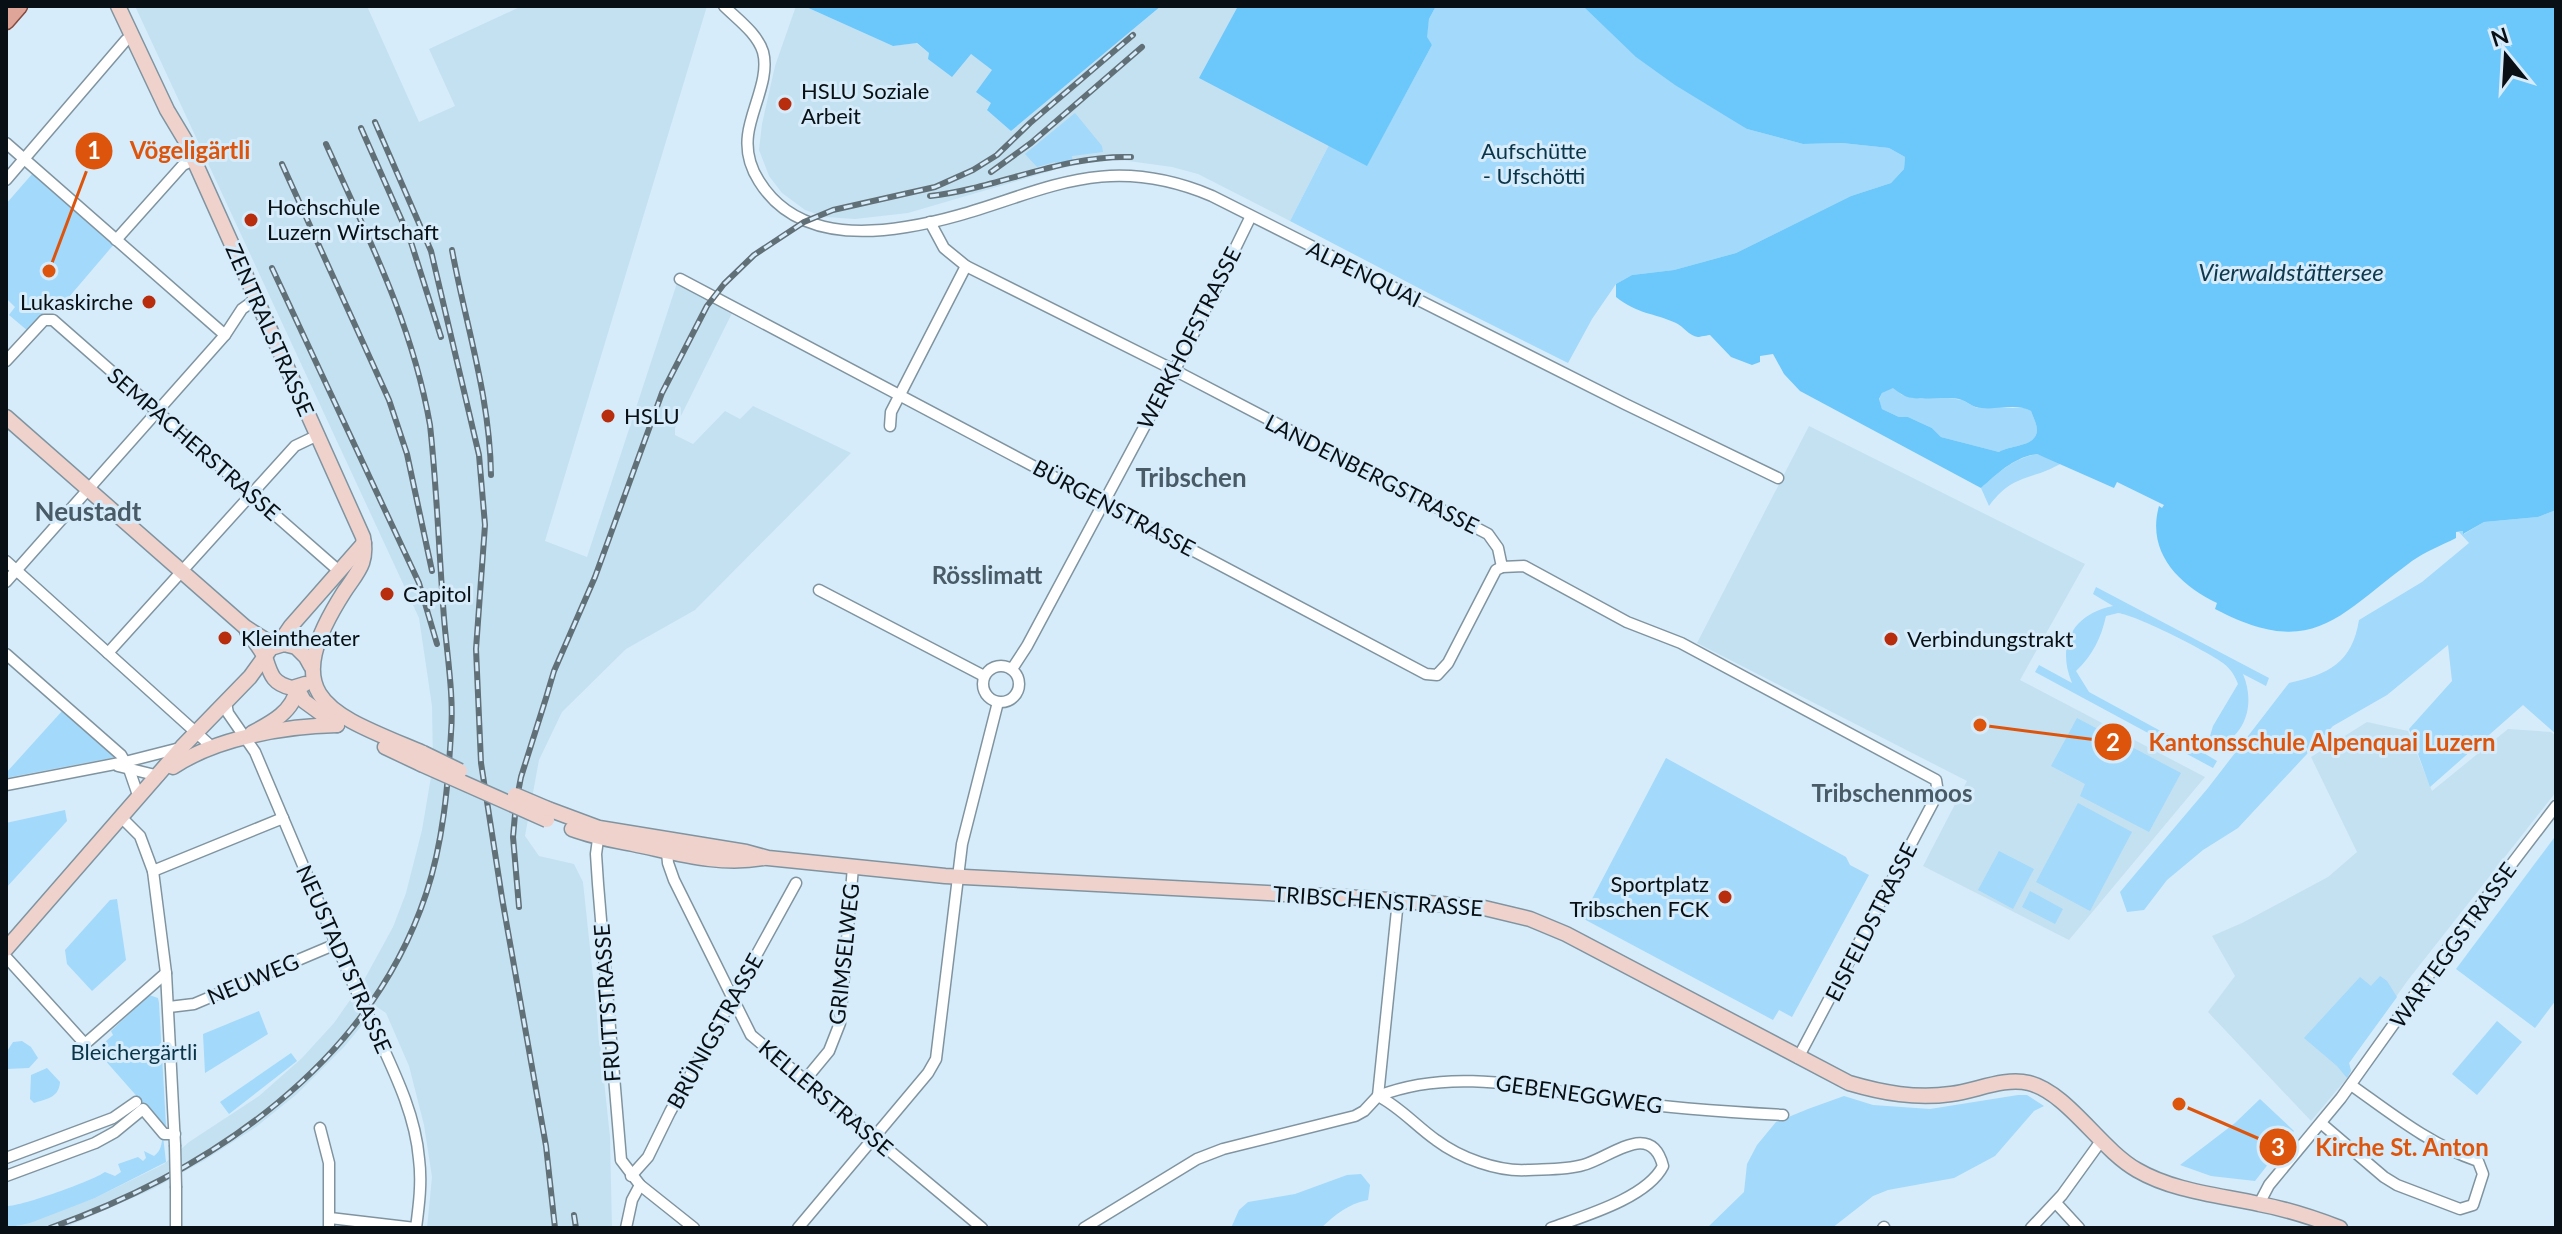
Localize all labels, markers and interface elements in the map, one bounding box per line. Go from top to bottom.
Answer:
north arrow [2466,16,2546,96]
text: N [2487,21,2512,52]
place label: HSLU Soziale Arbeit [801,77,929,129]
marker: HSLU Soziale Arbeit [776,95,794,113]
callout: Vögeligärtli [74,127,266,175]
text: 1 [87,135,101,164]
text: Vögeligärtli [129,135,250,164]
park label: Aufschütte - Ufschötti [1481,137,1587,189]
place label: Hochschule Luzern Wirtschaft [267,193,439,245]
marker: Hochschule Luzern Wirtschaft [242,211,260,229]
street label: ALPENQUAI [1303,234,1426,313]
street label: ZENTRALSTRASSE [220,239,321,420]
street label: WERKHOFSTRASSE [1131,242,1246,433]
water label: Vierwaldstättersee [2198,257,2384,286]
place label: Lukaskirche [20,288,133,315]
marker: Lukaskirche [140,293,158,311]
street label: SEMPACHERSTRASSE [103,361,286,526]
place label: HSLU [624,402,680,429]
marker: HSLU [599,407,617,425]
street label: LANDENBERGSTRASSE [1261,408,1484,539]
street label: BÜRGENSTRASSE [1029,453,1200,562]
district label: Tribschen [1135,461,1247,493]
district label: Neustadt [35,495,142,527]
district label: Rösslimatt [932,560,1042,589]
place label: Capitol [403,580,472,607]
marker: Capitol [378,585,396,603]
place label: Kleintheater [241,624,360,651]
place label: Verbindungstrakt [1907,625,2073,652]
marker: Kleintheater [216,629,234,647]
marker: Verbindungstrakt [1882,630,1900,648]
callout: Kantonsschule Alpenquai Luzern [2093,718,2512,766]
text: 2 [2106,727,2120,756]
text: Kantonsschule Alpenquai Luzern [2148,727,2496,756]
district label: Tribschenmoos [1812,778,1972,807]
street label: EISFELDSTRASSE [1819,838,1922,1005]
street label: WARTEGGSTRASSE [2384,857,2522,1033]
street label: NEUSTADTSTRASSE [291,861,398,1057]
place label: Sportplatz Tribschen FCK [1569,870,1709,922]
street label: TRIBSCHENSTRASSE [1272,880,1484,921]
street label: GRIMSELWEG [823,882,864,1026]
marker: Sportplatz Tribschen FCK [1716,888,1734,906]
street label: FRUTTSTRASSE [588,923,625,1083]
street label: NEUWEG [203,947,303,1010]
street label: BRÜNIGSTRASSE [661,948,768,1113]
street label: KELLERSTRASSE [754,1034,899,1161]
park label: Bleichergärtli [71,1038,197,1065]
street label: GEBENEGGWEG [1494,1068,1664,1119]
callout: Kirche St. Anton [2258,1123,2505,1171]
text: 3 [2271,1132,2285,1161]
text: Kirche St. Anton [2315,1132,2489,1161]

